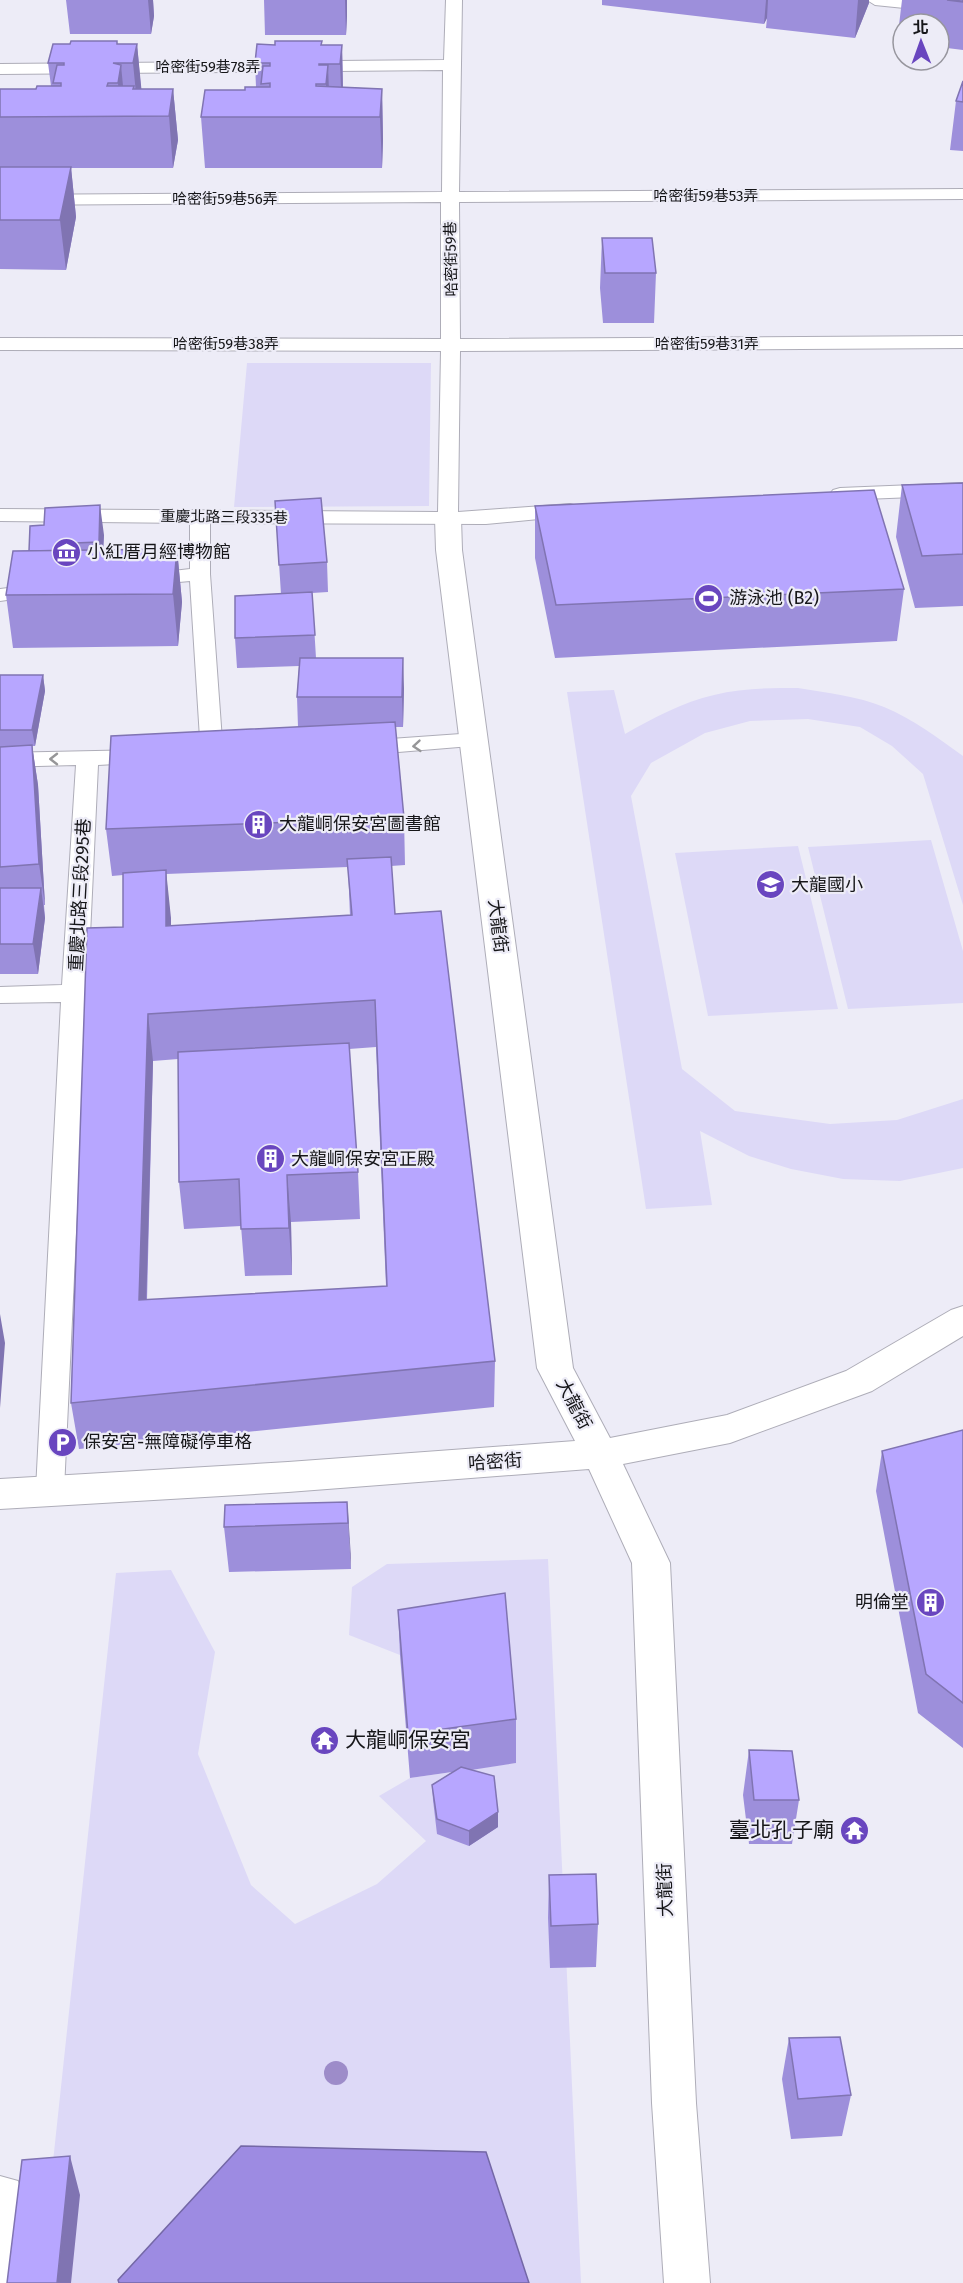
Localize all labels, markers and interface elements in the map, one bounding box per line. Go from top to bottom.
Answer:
north arrow [891,12,951,72]
text: 北 [913,18,929,37]
street label: 哈密街59巷78弄 [156,58,260,76]
street label: 哈密街59巷53弄 [653,187,759,205]
street label: 哈密街59巷56弄 [172,190,278,208]
street label: 哈密街59巷 [441,221,461,297]
street label: 哈密街59巷38弄 [173,335,279,353]
street label: 哈密街59巷31弄 [655,335,759,353]
street label: 重慶北路三段335巷 [160,507,288,527]
museum icon: 小紅厝月經博物館 [50,536,82,568]
place label: 小紅厝月經博物館 [87,541,231,563]
sports icon: 游泳池 (B2) [692,582,724,614]
place label: 游泳池 (B2) [729,587,819,609]
one-way arrow [413,739,422,752]
one-way arrow [50,753,59,765]
building icon: 大龍峒保安宮圖書館 [242,808,274,840]
place label: 大龍峒保安宮圖書館 [279,813,441,835]
street label: 重慶北路三段295巷 [65,818,95,972]
school or university icon: 大龍國小 [754,869,786,901]
place label: 大龍國小 [791,874,863,896]
street label: 大龍街 [484,898,512,954]
building icon: 大龍峒保安宮正殿 [254,1143,286,1175]
place label: 大龍峒保安宮正殿 [291,1148,435,1170]
street label: 大龍街 [552,1375,596,1433]
parking icon: 保安宮-無障礙停車格 [46,1426,78,1458]
place label: 保安宮-無障礙停車格 [83,1431,252,1453]
street label: 哈密街 [467,1449,523,1475]
building icon: 明倫堂 [914,1586,946,1618]
place label: 明倫堂 [855,1591,909,1613]
temple icon: 大龍峒保安宮 [308,1724,340,1756]
place label: 大龍峒保安宮 [345,1727,471,1753]
temple icon: 臺北孔子廟 [839,1814,871,1846]
place label: 臺北孔子廟 [729,1817,834,1843]
street label: 大龍街 [653,1863,677,1917]

